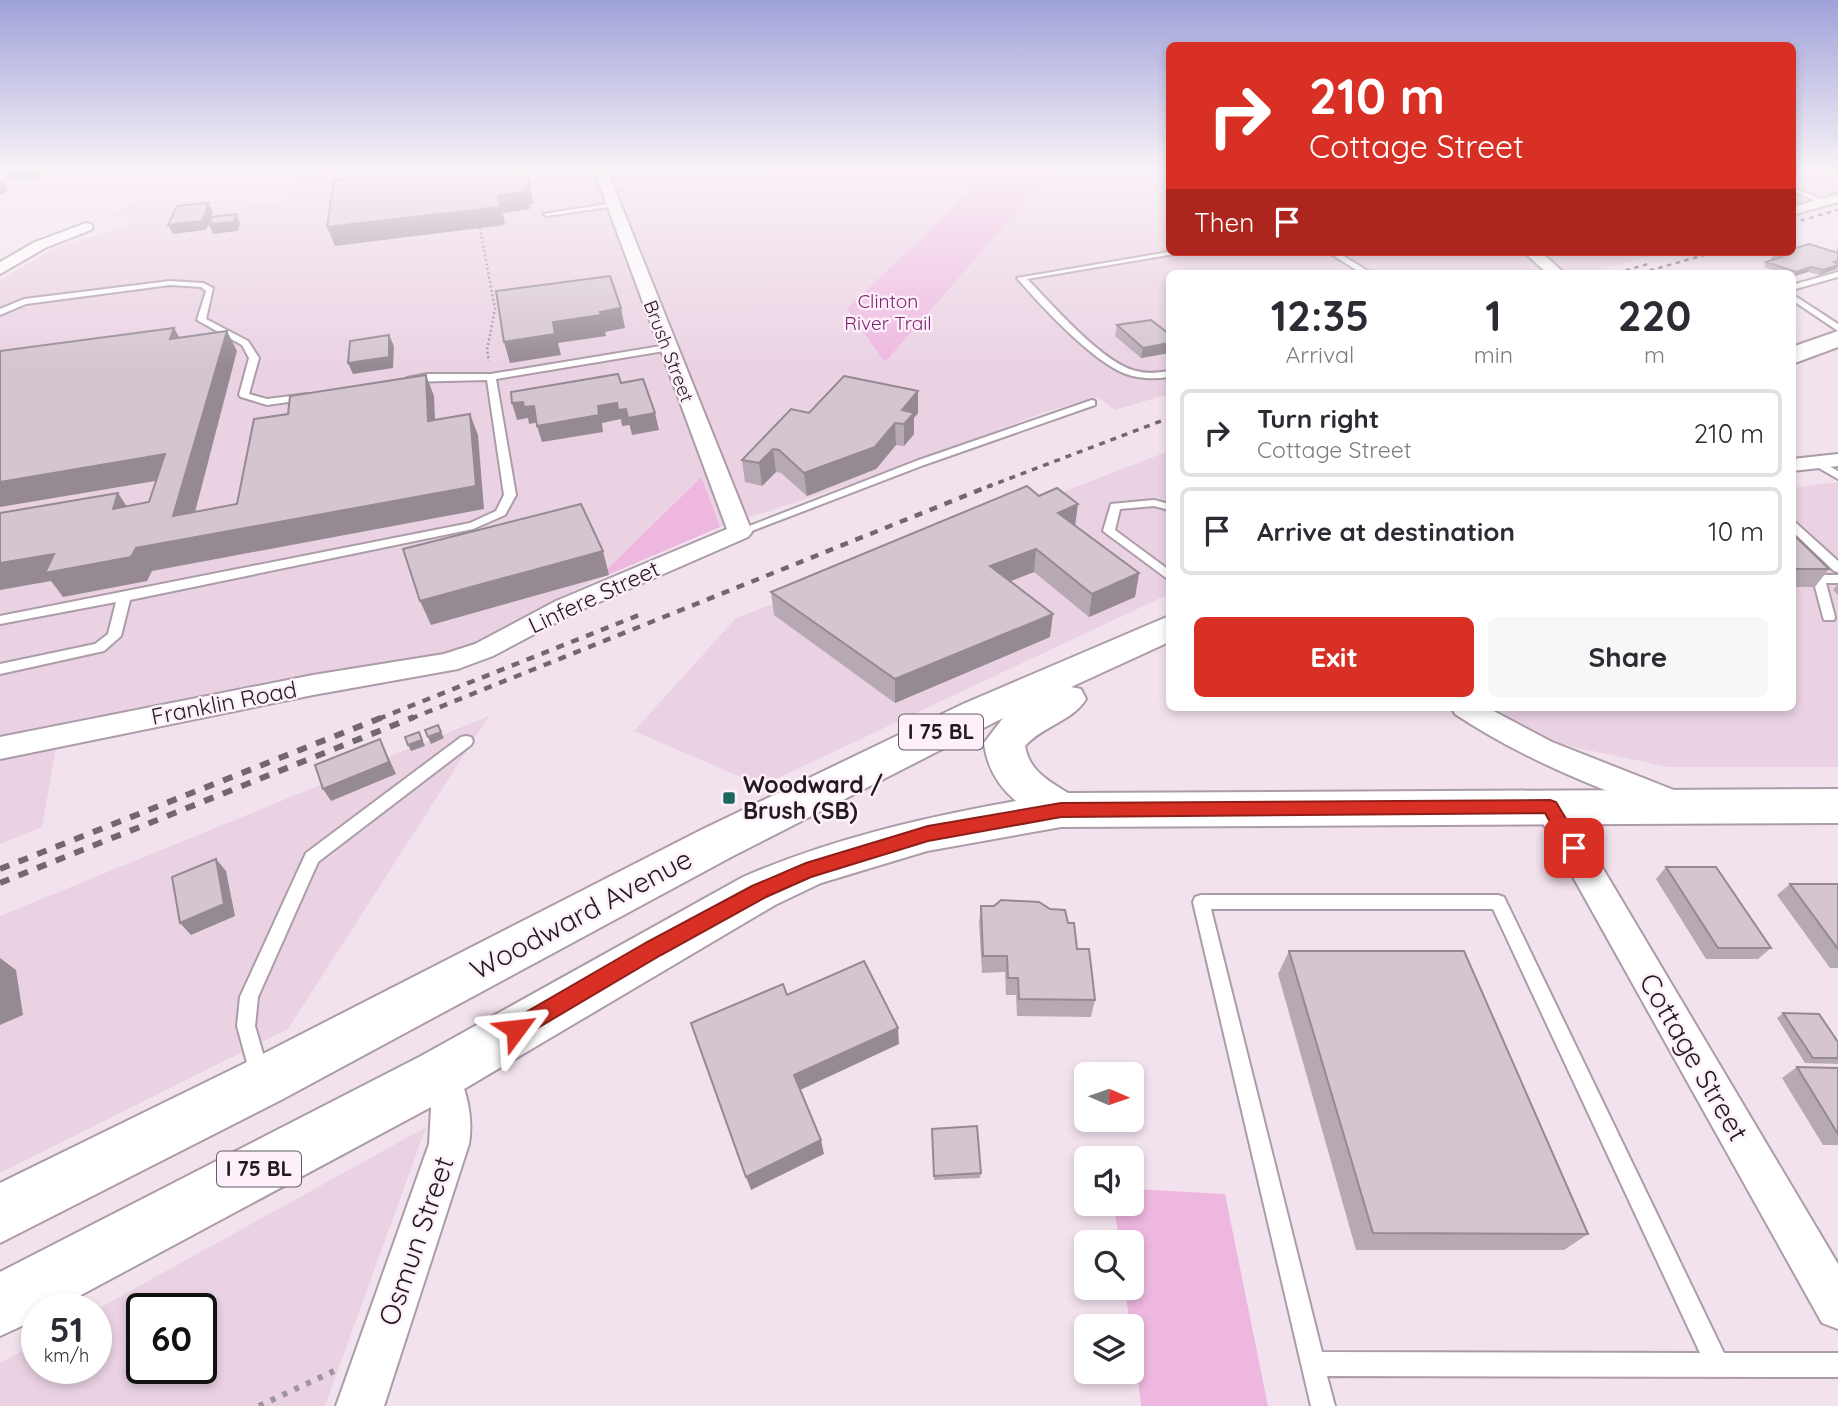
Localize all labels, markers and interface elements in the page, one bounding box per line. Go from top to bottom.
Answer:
text: 210 m [1309,65,1445,126]
icon: right [1194,70,1285,161]
text: Cottage Street [1309,126,1524,166]
icon: arrive [1268,203,1306,241]
text: Then [1194,206,1254,239]
park label: Clinton River Trail [844,289,932,335]
text: 12:35 [1271,289,1369,342]
text: 1 [1485,289,1502,342]
text: 220 [1618,289,1691,342]
street label: Brush Street [639,297,699,405]
text: Arrival [1285,340,1354,369]
text: min [1474,340,1513,369]
text: m [1644,340,1665,369]
text: Turn right [1257,402,1379,435]
icon: right [1198,414,1236,452]
text: 210 m [1694,417,1764,450]
text: Cottage Street [1257,435,1411,464]
icon: arrive [1198,512,1236,550]
text: Arrive at destination [1257,515,1515,548]
text: 10 m [1708,515,1764,548]
street label: Linfere Street [524,553,664,640]
button: Exit [1194,617,1474,697]
button: Share [1488,617,1768,697]
street label: Franklin Road [149,674,299,731]
road number: I 75 BL [899,714,983,750]
place label: Woodward / Brush (SB) [743,770,883,825]
marker: Woodward / Brush (SB) [721,790,737,806]
pin [1544,818,1604,878]
icon: arrive [1555,829,1593,867]
street label: Woodward Avenue [464,840,698,987]
street label: Cottage Street [1632,967,1757,1147]
position arrow [479,992,553,1066]
north arrow [1074,1062,1144,1132]
map controls [1074,1062,1144,1384]
button: sound [1074,1146,1144,1216]
road number: I 75 BL [217,1152,301,1186]
street label: Osmun Street [370,1152,461,1330]
button: search [1074,1230,1144,1300]
speed limit sign: 60 [126,1293,217,1384]
text: 51 [50,1307,83,1351]
button: layers [1074,1314,1144,1384]
text: km/h [44,1344,89,1367]

